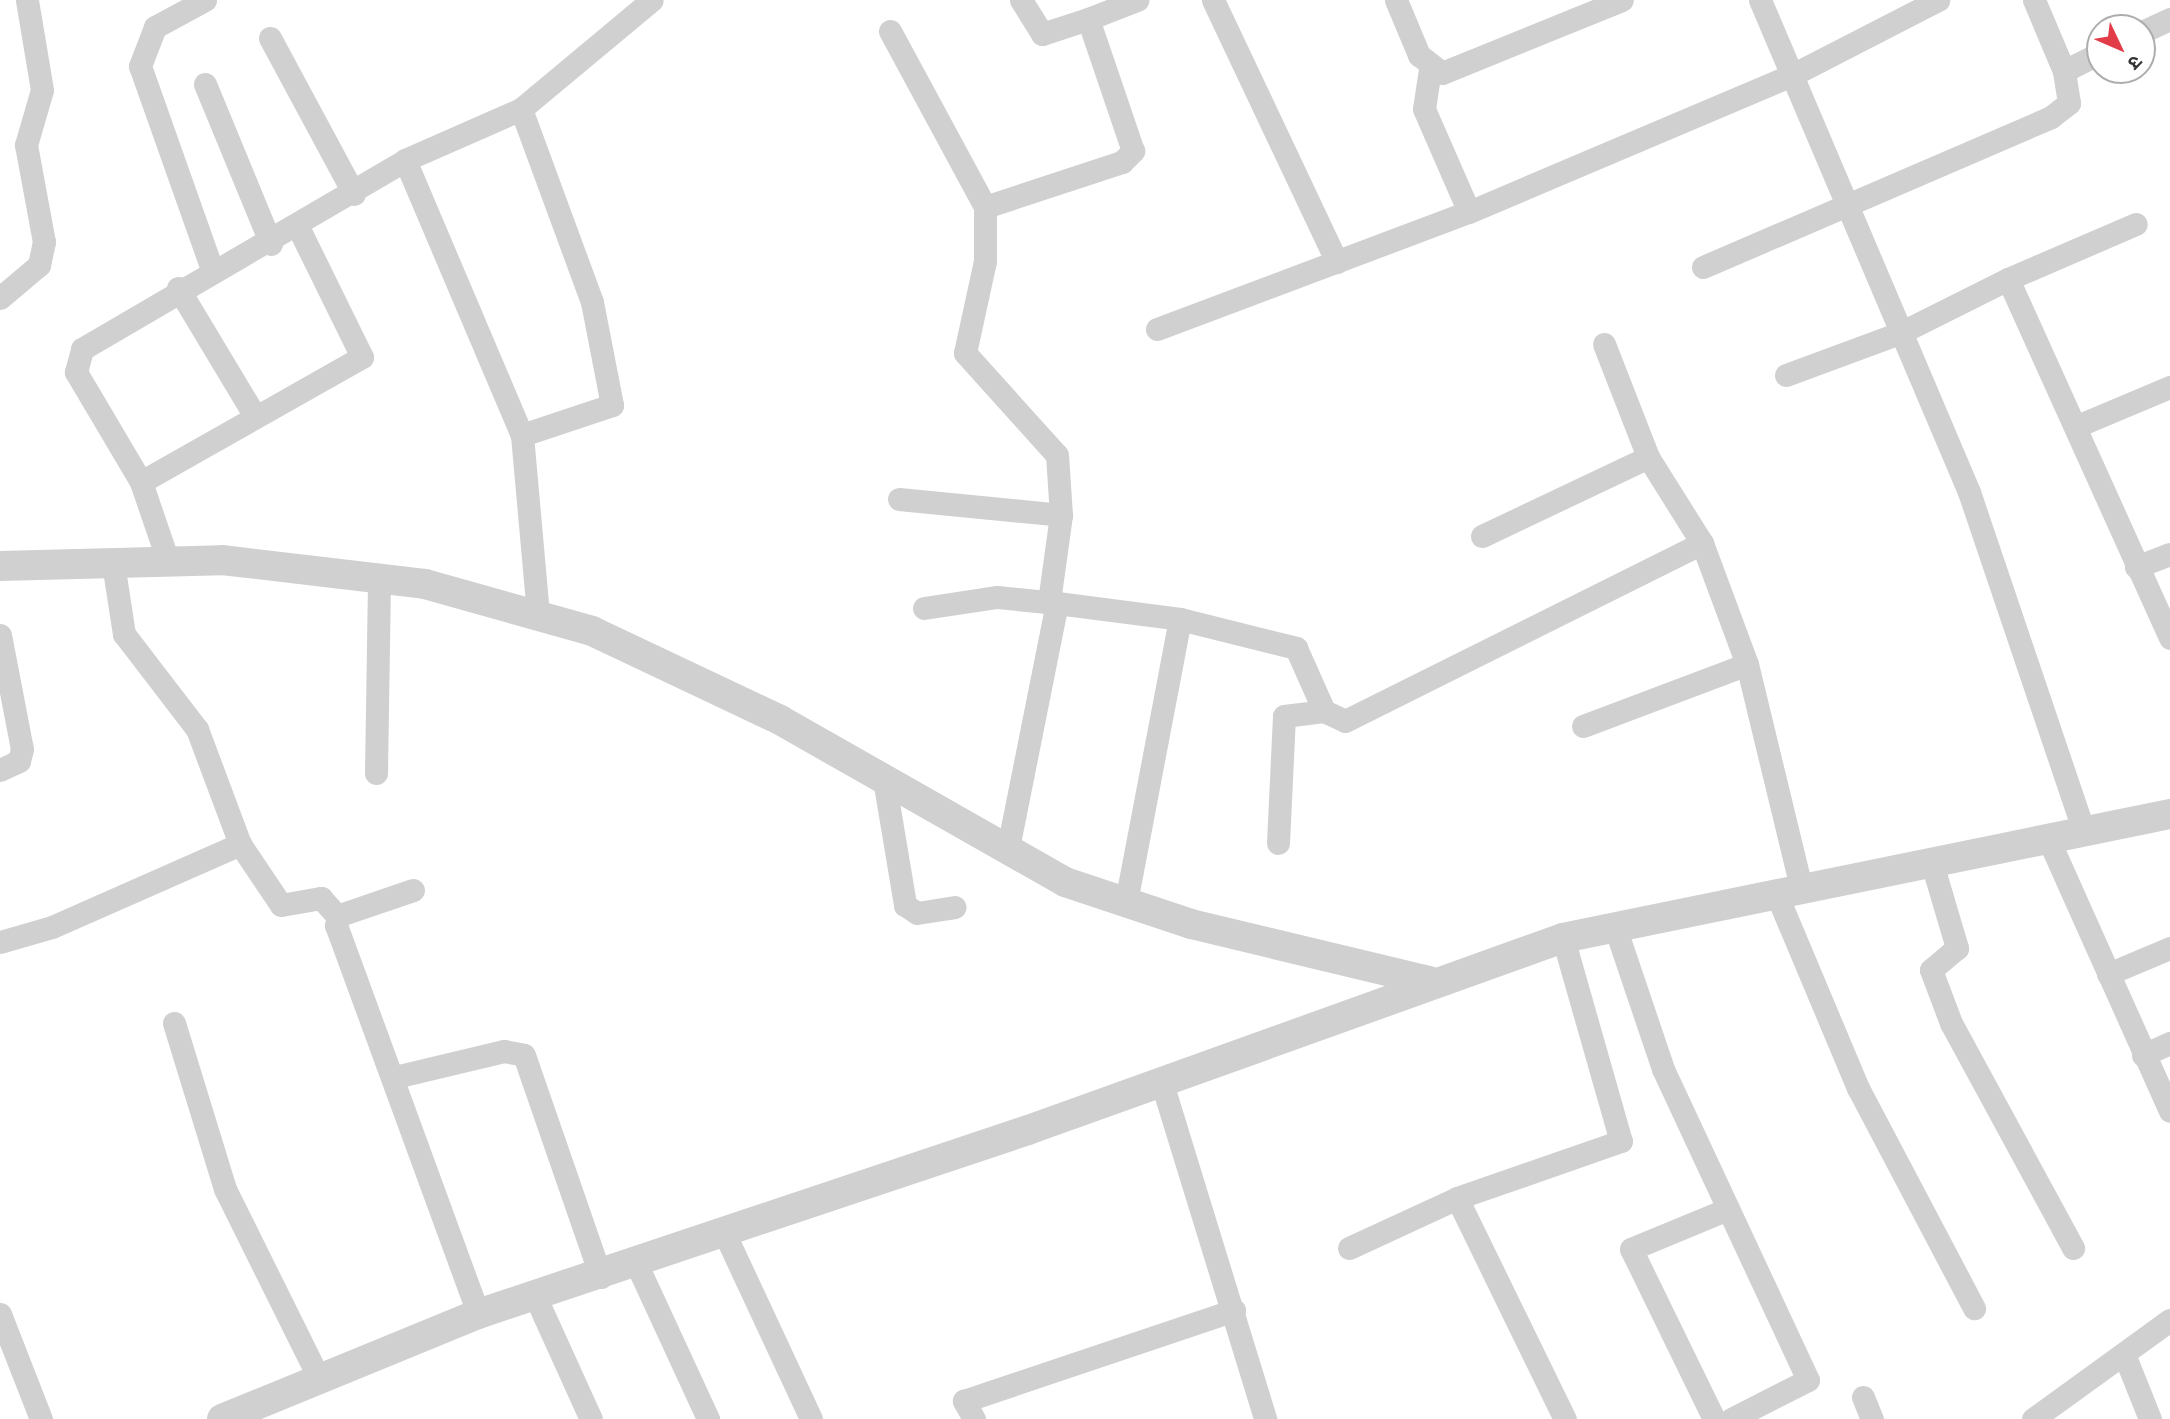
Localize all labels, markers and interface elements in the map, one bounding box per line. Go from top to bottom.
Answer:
north arrow [2086,14,2156,84]
text: उ [2123,51,2147,75]

